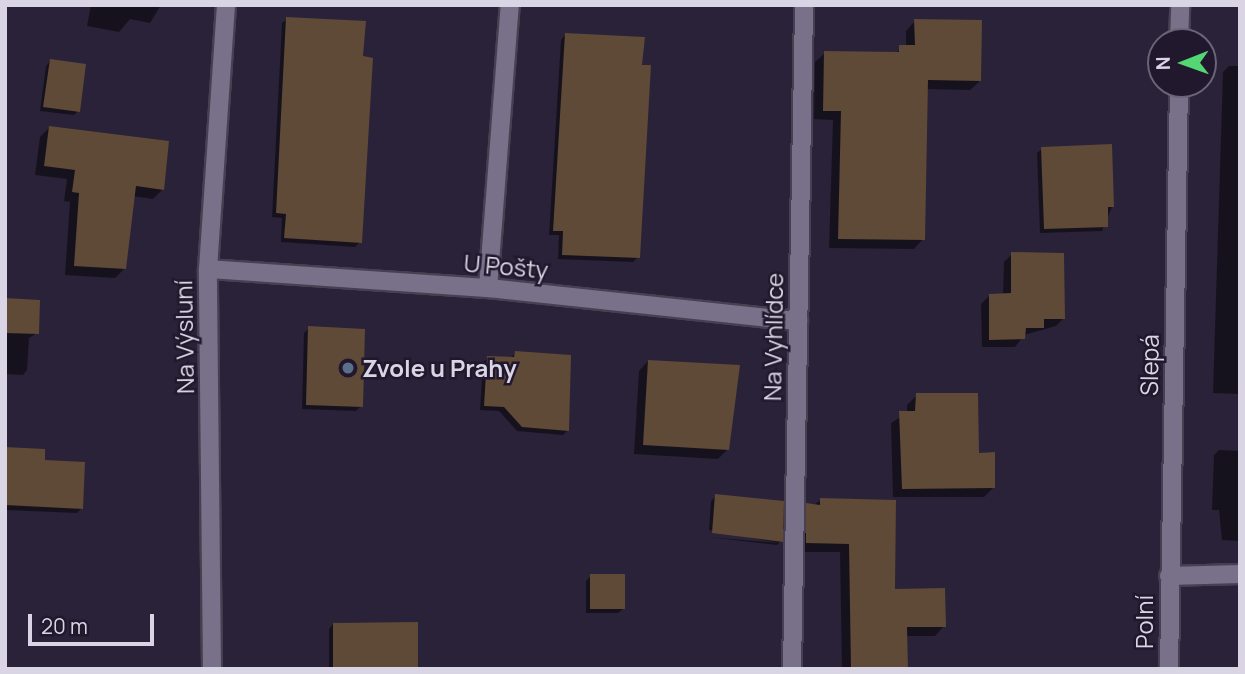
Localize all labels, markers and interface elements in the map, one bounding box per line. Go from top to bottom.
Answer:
north arrow [1147,28,1217,98]
text: N [1150,56,1176,70]
street label: U Pošty [463,248,549,284]
street label: Na Vyhlídce [757,273,789,401]
street label: Na Výsluní [169,280,199,394]
street label: Slepá [1134,334,1164,396]
place label: Zvole u Prahy [362,354,517,382]
marker: Zvole u Prahy [340,360,356,376]
street label: Polní [1130,595,1158,649]
scale bar [32,600,158,644]
text: 20 m [41,612,88,640]

